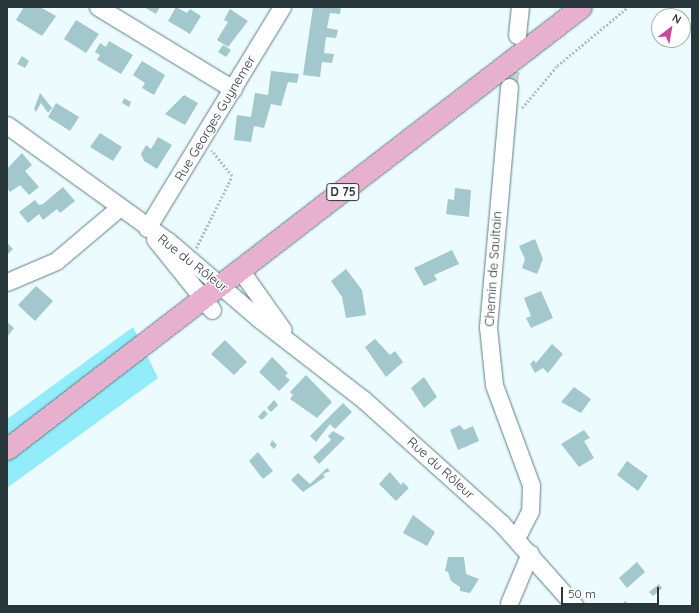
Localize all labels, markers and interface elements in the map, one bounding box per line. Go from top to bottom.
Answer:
north arrow [651,8,691,48]
text: N [670,10,684,27]
street label: Rue Georges Guynemer [171,52,259,184]
road number: D 75 [326,182,360,202]
street label: Chemin de Saultain [481,211,505,327]
street label: Rue du Rôleur [155,231,231,295]
street label: Rue du Rôleur [404,434,478,502]
scale bar [563,579,661,605]
text: 50 m [568,586,596,601]

